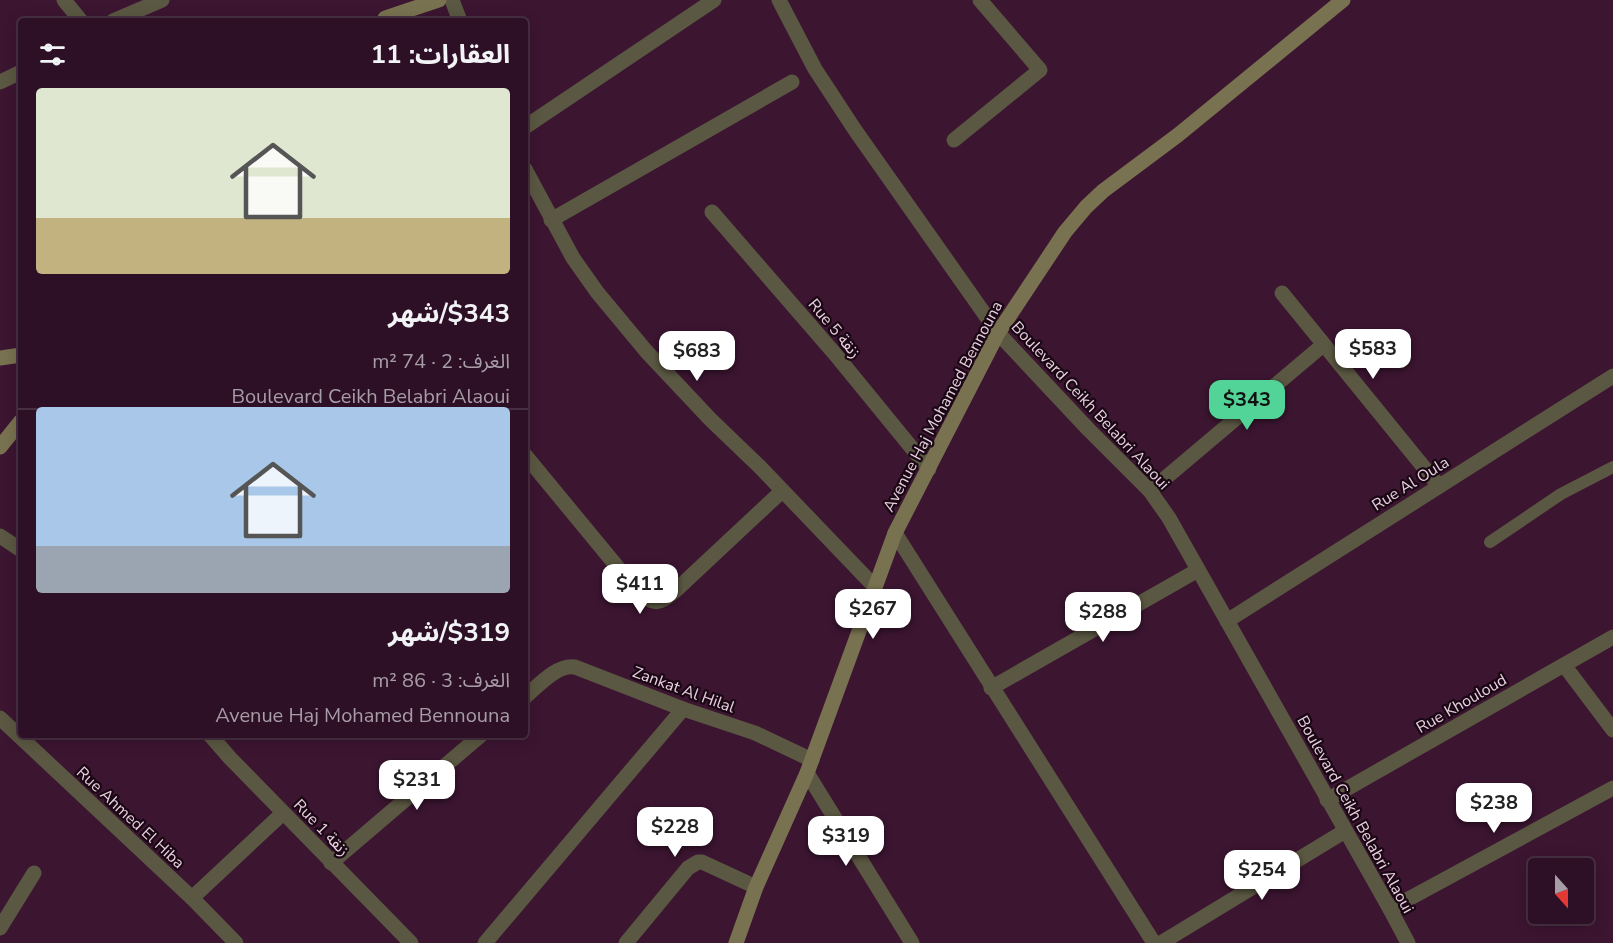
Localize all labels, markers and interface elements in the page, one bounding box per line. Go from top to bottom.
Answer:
text: العقارات: 11 [370,37,510,72]
icon: filters [36,38,69,71]
icon: home [219,127,327,235]
street label: Rue 5 زنقة [803,294,866,363]
text: $343/شهر [388,296,510,331]
street label: Avenue Haj Mohamed Bennouna [878,297,1008,516]
street label: Boulevard Ceikh Belabri Alaoui [1006,317,1174,495]
pin: $583 [1337,329,1409,380]
pin: $683 [661,331,733,382]
text: $583 [1349,335,1397,362]
text: $683 [673,337,721,364]
text: الغرف: 2 · 74 m² [372,348,510,375]
pin: $343 [1211,380,1283,431]
text: Boulevard Ceikh Belabri Alaoui [231,383,510,410]
text: $343 [1223,386,1271,413]
icon: home [219,446,327,554]
street label: Rue Al Oula [1368,451,1453,516]
pin: $411 [604,564,676,615]
text: $411 [616,570,664,597]
pin: $267 [837,589,909,640]
pin: $288 [1067,592,1139,643]
text: $267 [849,595,897,622]
text: $288 [1079,598,1127,625]
text: $319/شهر [388,615,510,650]
street label: Zankat Al Hilal [629,661,738,719]
text: الغرف: 3 · 86 m² [372,667,510,694]
street label: Rue Khouloud [1412,669,1511,739]
text: Avenue Haj Mohamed Bennouna [215,702,510,729]
street label: Boulevard Ceikh Belabri Alaoui [1291,712,1419,917]
pin: $231 [381,760,453,811]
street label: Rue Ahmed El Hiba [71,762,189,874]
text: $231 [393,766,441,793]
pin: $238 [1458,783,1530,834]
text: $238 [1470,789,1518,816]
street label: Rue 1 زنقة [289,794,354,861]
pin: $228 [639,807,711,858]
text: $228 [651,813,699,840]
pin: $319 [810,816,882,867]
text: $319 [822,822,870,849]
pin: $254 [1226,850,1298,901]
text: $254 [1238,856,1286,883]
north arrow [1528,858,1594,924]
map controls [1528,858,1594,924]

